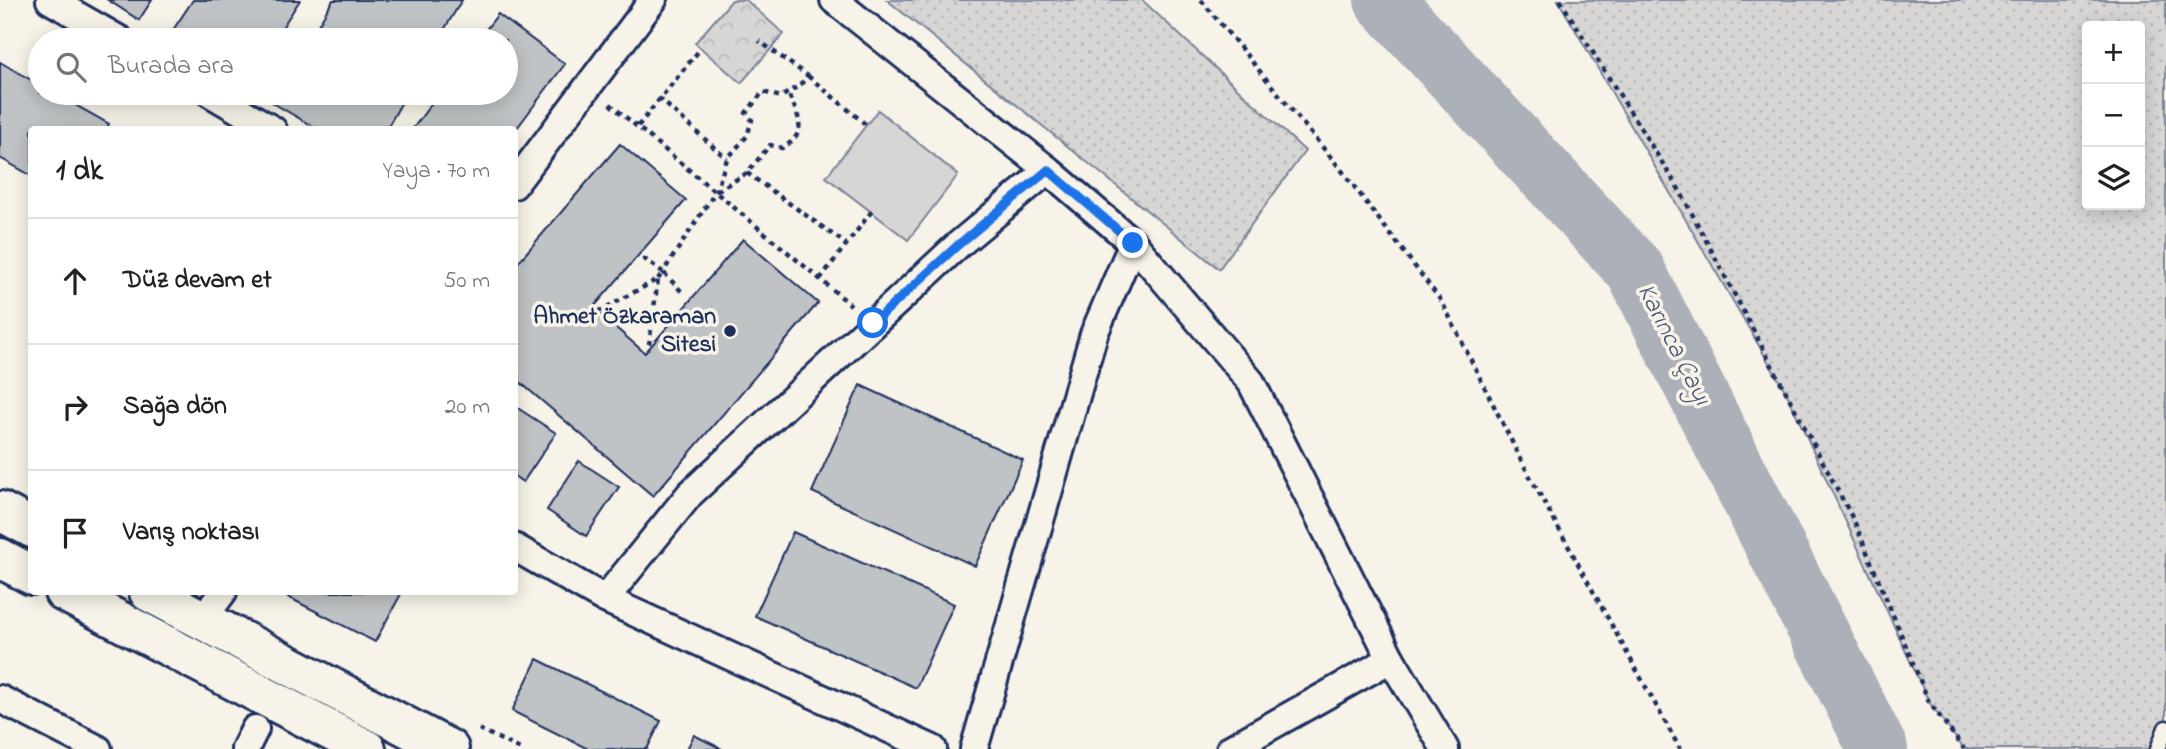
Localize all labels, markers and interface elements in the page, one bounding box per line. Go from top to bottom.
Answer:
map controls [2082,21,2145,210]
button: + [2082,21,2145,84]
search box [28,28,518,105]
icon: search [52,48,90,86]
text: Burada ara [108,48,234,86]
button: − [2082,84,2145,147]
button: layers [2082,147,2145,210]
text: 1 dk [56,150,103,194]
text: Yaya · 70 m [382,155,490,188]
route end [1117,227,1148,258]
icon: ahead [56,262,94,300]
text: Düz devam et [123,262,272,300]
text: 50 m [443,265,490,298]
water label: Karınca Çayı [1626,278,1720,413]
place label: Ahmet Özkaraman Sitesi [533,300,716,363]
route start [857,307,888,338]
marker: Ahmet Özkaraman Sitesi [722,323,738,339]
icon: right [56,388,94,426]
text: Sağa dön [123,388,227,426]
text: 20 m [445,391,490,424]
icon: arrive [56,514,94,552]
text: Varış noktası [123,514,259,552]

